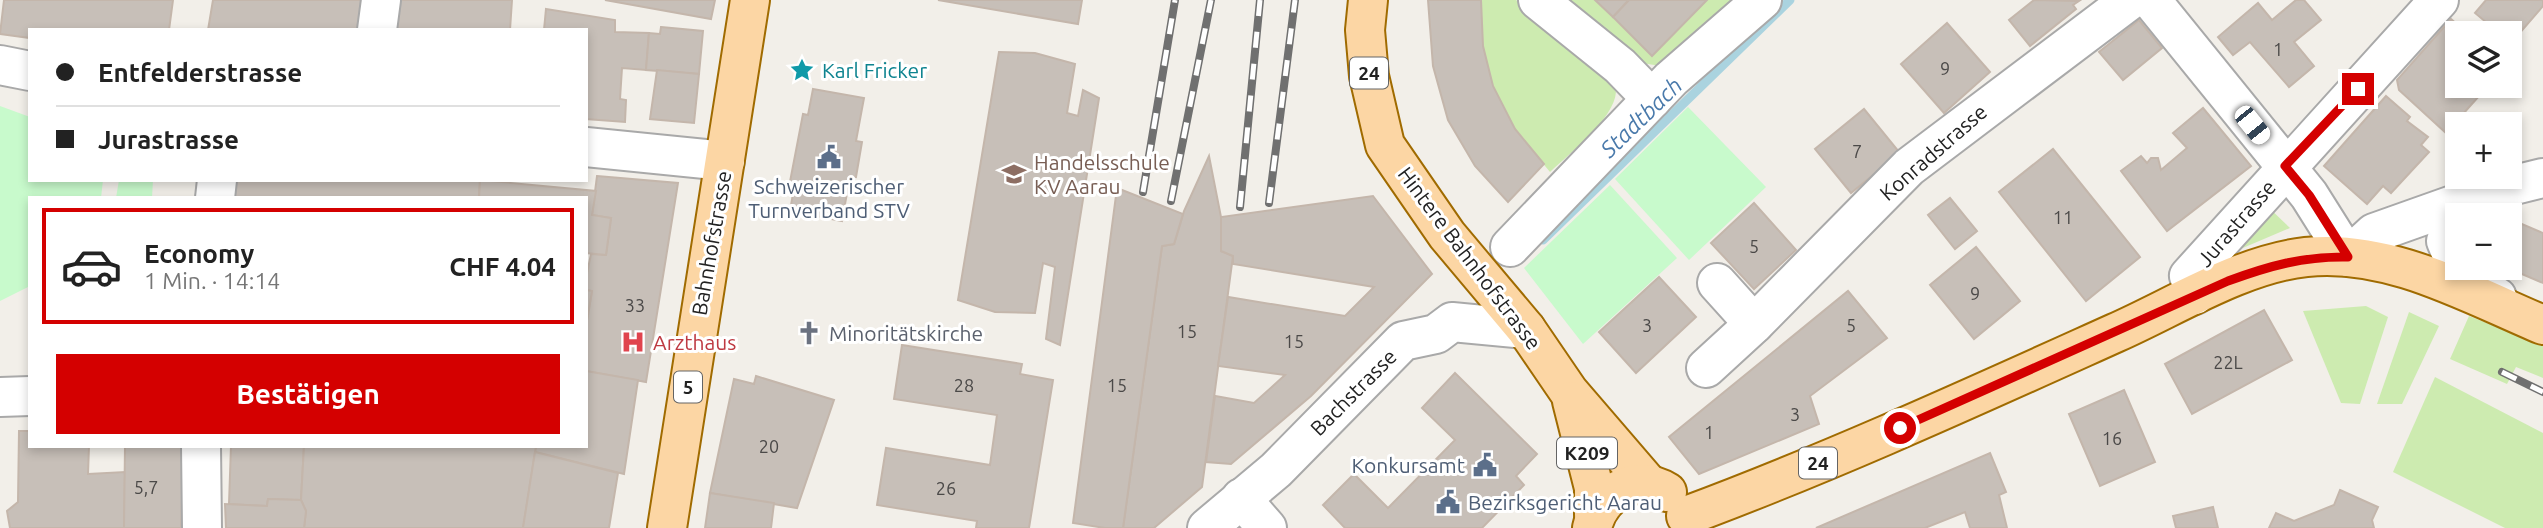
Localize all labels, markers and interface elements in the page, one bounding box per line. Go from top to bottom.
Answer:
map controls [2445,21,2522,280]
button: layers [2445,21,2522,98]
house number: 1 [2273,39,2283,59]
place icon: Karl Fricker [788,56,816,84]
text: Entfelderstrasse [98,58,302,87]
place label: Karl Fricker [822,58,927,82]
road number: 24 [1350,58,1388,88]
house number: 9 [1940,58,1950,78]
water label: Stadtbach [1594,72,1687,163]
route end [2342,73,2374,105]
street label: Konradstrasse [1875,99,1991,205]
car [2231,102,2274,148]
button: + [2445,112,2522,189]
text: Jurastrasse [98,125,239,154]
house number: 7 [1852,141,1862,161]
public building icon: Schweizerischer Turnverband STV [815,143,843,171]
place label: Handelsschule KV Aarau [1034,150,1170,198]
school or university icon: Handelsschule KV Aarau [1000,160,1028,188]
street label: Hintere Bahnhofstrasse [1394,162,1546,354]
street label: Bahnhofstrasse [686,169,736,317]
place label: Schweizerischer Turnverband STV [748,174,910,222]
street label: Jurastrasse [2192,175,2280,271]
button: − [2445,203,2522,280]
house number: 11 [2053,207,2073,227]
icon: car [60,235,123,298]
house number: 5 [1749,236,1759,256]
text: Economy [144,239,254,268]
text: CHF 4.04 [449,252,556,281]
text: 1 Min. · 14:14 [144,268,280,293]
house number: 9 [1970,283,1980,303]
house number: 33 [625,295,645,315]
house number: 3 [1642,315,1652,335]
house number: 5 [1846,315,1856,335]
church icon: Minoritätskirche [795,319,823,347]
place label: Minoritätskirche [829,321,983,345]
house number: 15 [1177,321,1197,341]
hospital icon: Arzthaus [619,328,647,356]
place label: Arzthaus [653,330,736,354]
house number: 15 [1284,331,1304,351]
street label: Bachstrasse [1305,344,1401,440]
house number: 22L [2213,352,2243,372]
button: Bestätigen [56,354,560,434]
road number: 5 [674,372,702,402]
house number: 28 [954,375,974,395]
house number: 15 [1107,375,1127,395]
house number: 3 [1790,404,1800,424]
route start [1884,412,1916,444]
house number: 1 [1704,422,1714,442]
house number: 16 [2102,428,2122,448]
house number: 20 [759,436,779,456]
road number: K209 [1557,437,1617,468]
road number: 24 [1799,447,1837,478]
public building icon: Konkursamt [1471,451,1499,479]
place label: Konkursamt [1351,453,1465,477]
house number: 5,7 [134,477,158,497]
house number: 26 [936,478,956,498]
public building icon: Bezirksgericht Aarau [1434,488,1462,516]
place label: Bezirksgericht Aarau [1468,490,1662,514]

